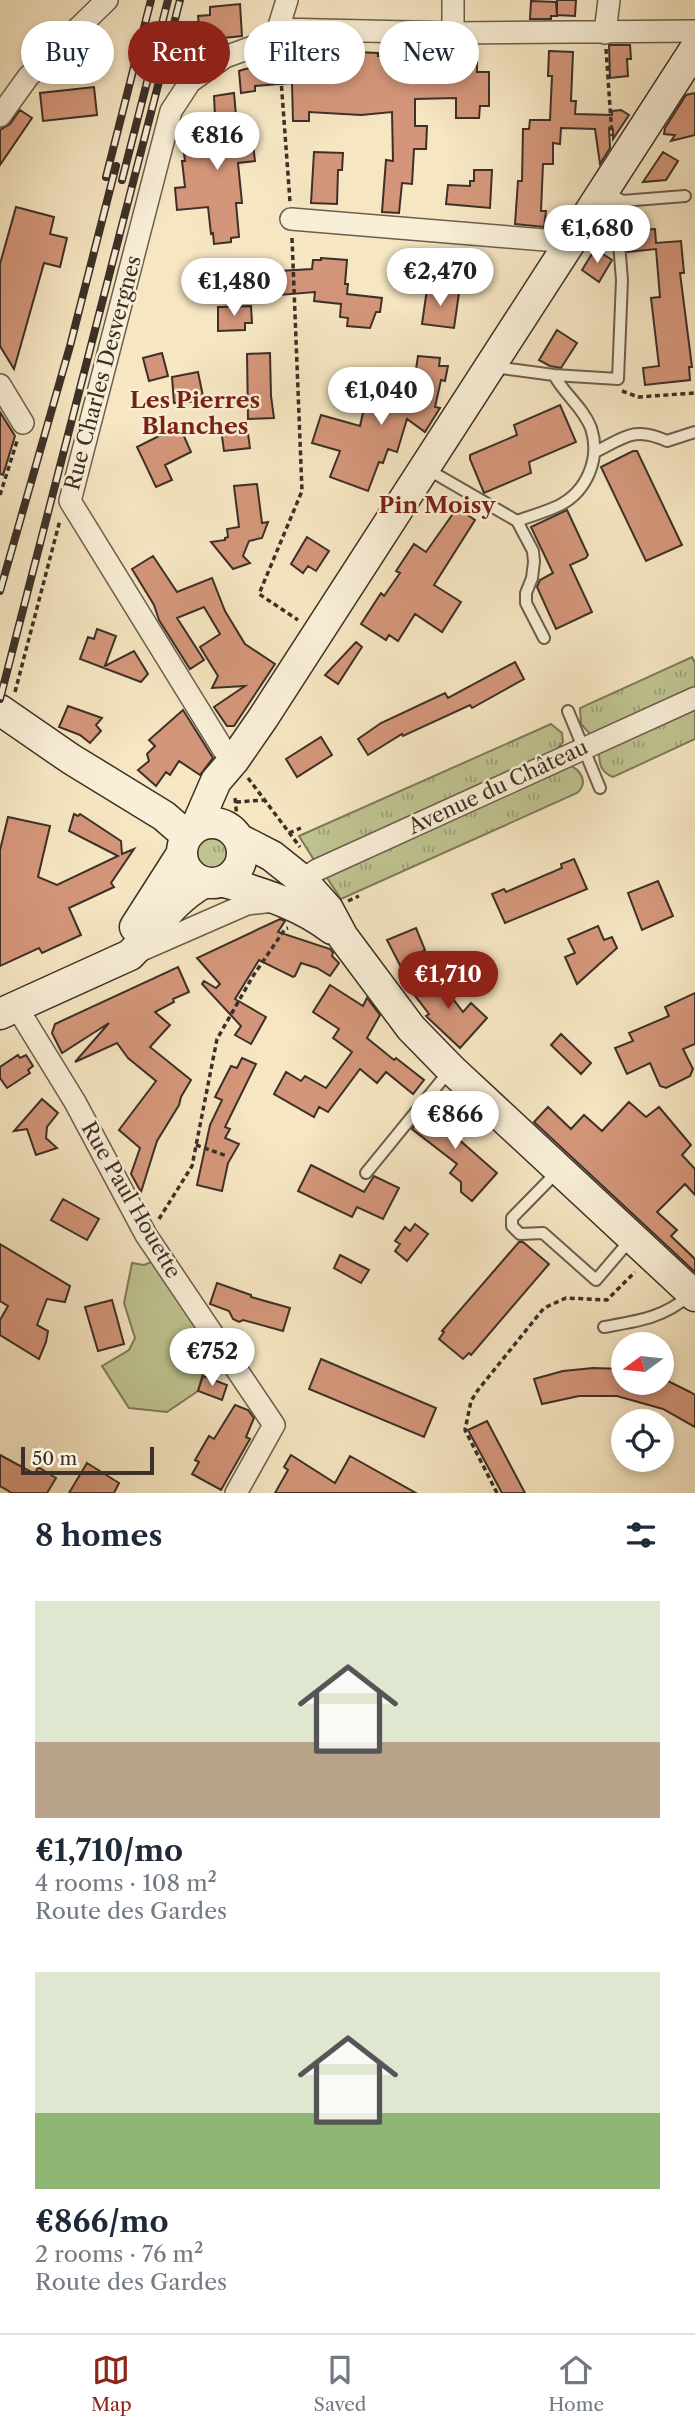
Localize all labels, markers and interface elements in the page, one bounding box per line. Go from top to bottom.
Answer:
chip: Buy [21,21,114,84]
chip: Rent [128,21,230,84]
chip: Filters [244,21,365,84]
chip: New [379,21,479,84]
pin: €816 [176,113,258,172]
text: €816 [191,121,243,149]
pin: €1,680 [540,205,654,265]
text: €1,680 [560,214,634,242]
pin: €2,470 [383,248,497,308]
street label: Rue Charles Desvergnes [59,253,146,493]
text: €2,470 [403,257,477,285]
pin: €1,480 [177,258,291,318]
text: €1,480 [197,267,271,295]
pin: €1,040 [324,368,438,427]
text: €1,040 [344,376,418,404]
district label: Les Pierres Blanches [130,386,260,440]
district label: Pin Moisy [379,491,496,519]
street label: Avenue du Château [403,734,592,840]
pin: €1,710 [391,951,505,1011]
text: €1,710 [414,960,482,988]
pin: €866 [414,1092,496,1151]
text: €866 [427,1100,483,1128]
street label: Rue Paul Houette [76,1117,186,1283]
pin: €752 [171,1328,253,1388]
north arrow [611,1332,674,1395]
map controls [611,1332,674,1472]
text: €752 [186,1337,238,1365]
button: locate [611,1409,674,1472]
scale bar [21,1444,154,1476]
text: 50 m [32,1447,77,1470]
icon: filters [622,1516,660,1554]
text: 8 homes [35,1517,162,1554]
icon: home [285,1646,411,1772]
text: €1,710/mo [35,1832,183,1869]
text: 4 rooms · 108 m² [35,1869,217,1897]
text: Route des Gardes [35,1897,227,1925]
icon: home [285,2017,411,2143]
text: €866/mo [35,2203,169,2240]
text: 2 rooms · 76 m² [35,2240,203,2268]
text: Route des Gardes [35,2268,227,2296]
tab: Map [91,2351,132,2416]
tab: Saved [314,2351,366,2416]
tab: Home [548,2351,604,2416]

